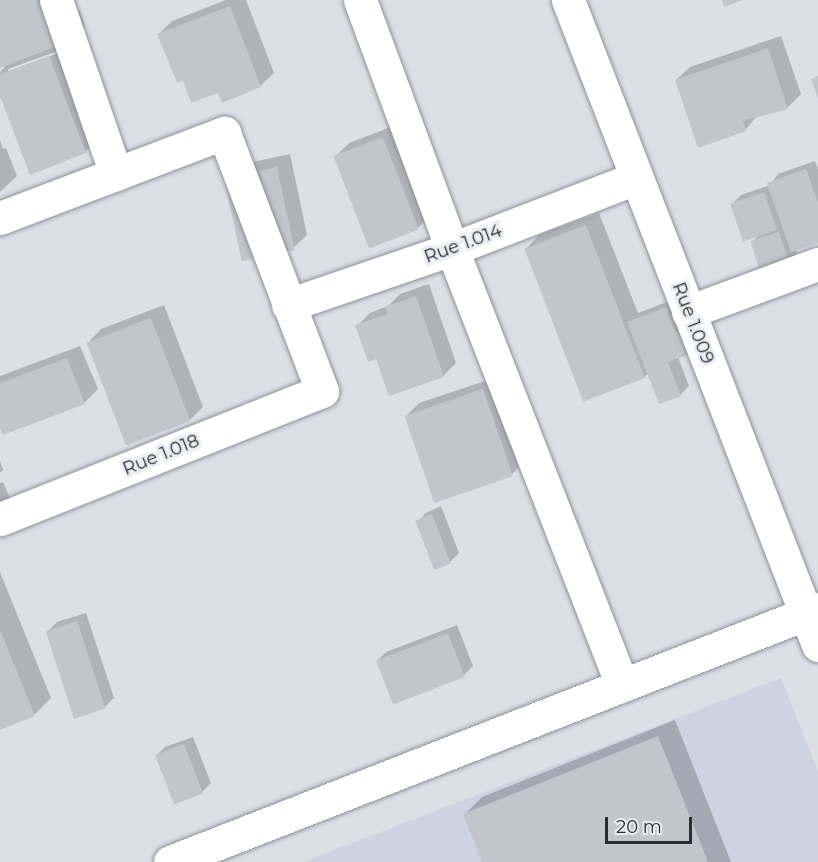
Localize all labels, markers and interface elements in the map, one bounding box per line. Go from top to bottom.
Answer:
street label: Rue 1.014 [421,220,505,268]
street label: Rue 1.009 [668,279,718,367]
street label: Rue 1.018 [120,430,202,480]
scale bar [608,805,695,843]
text: 20 m [616,816,662,838]

